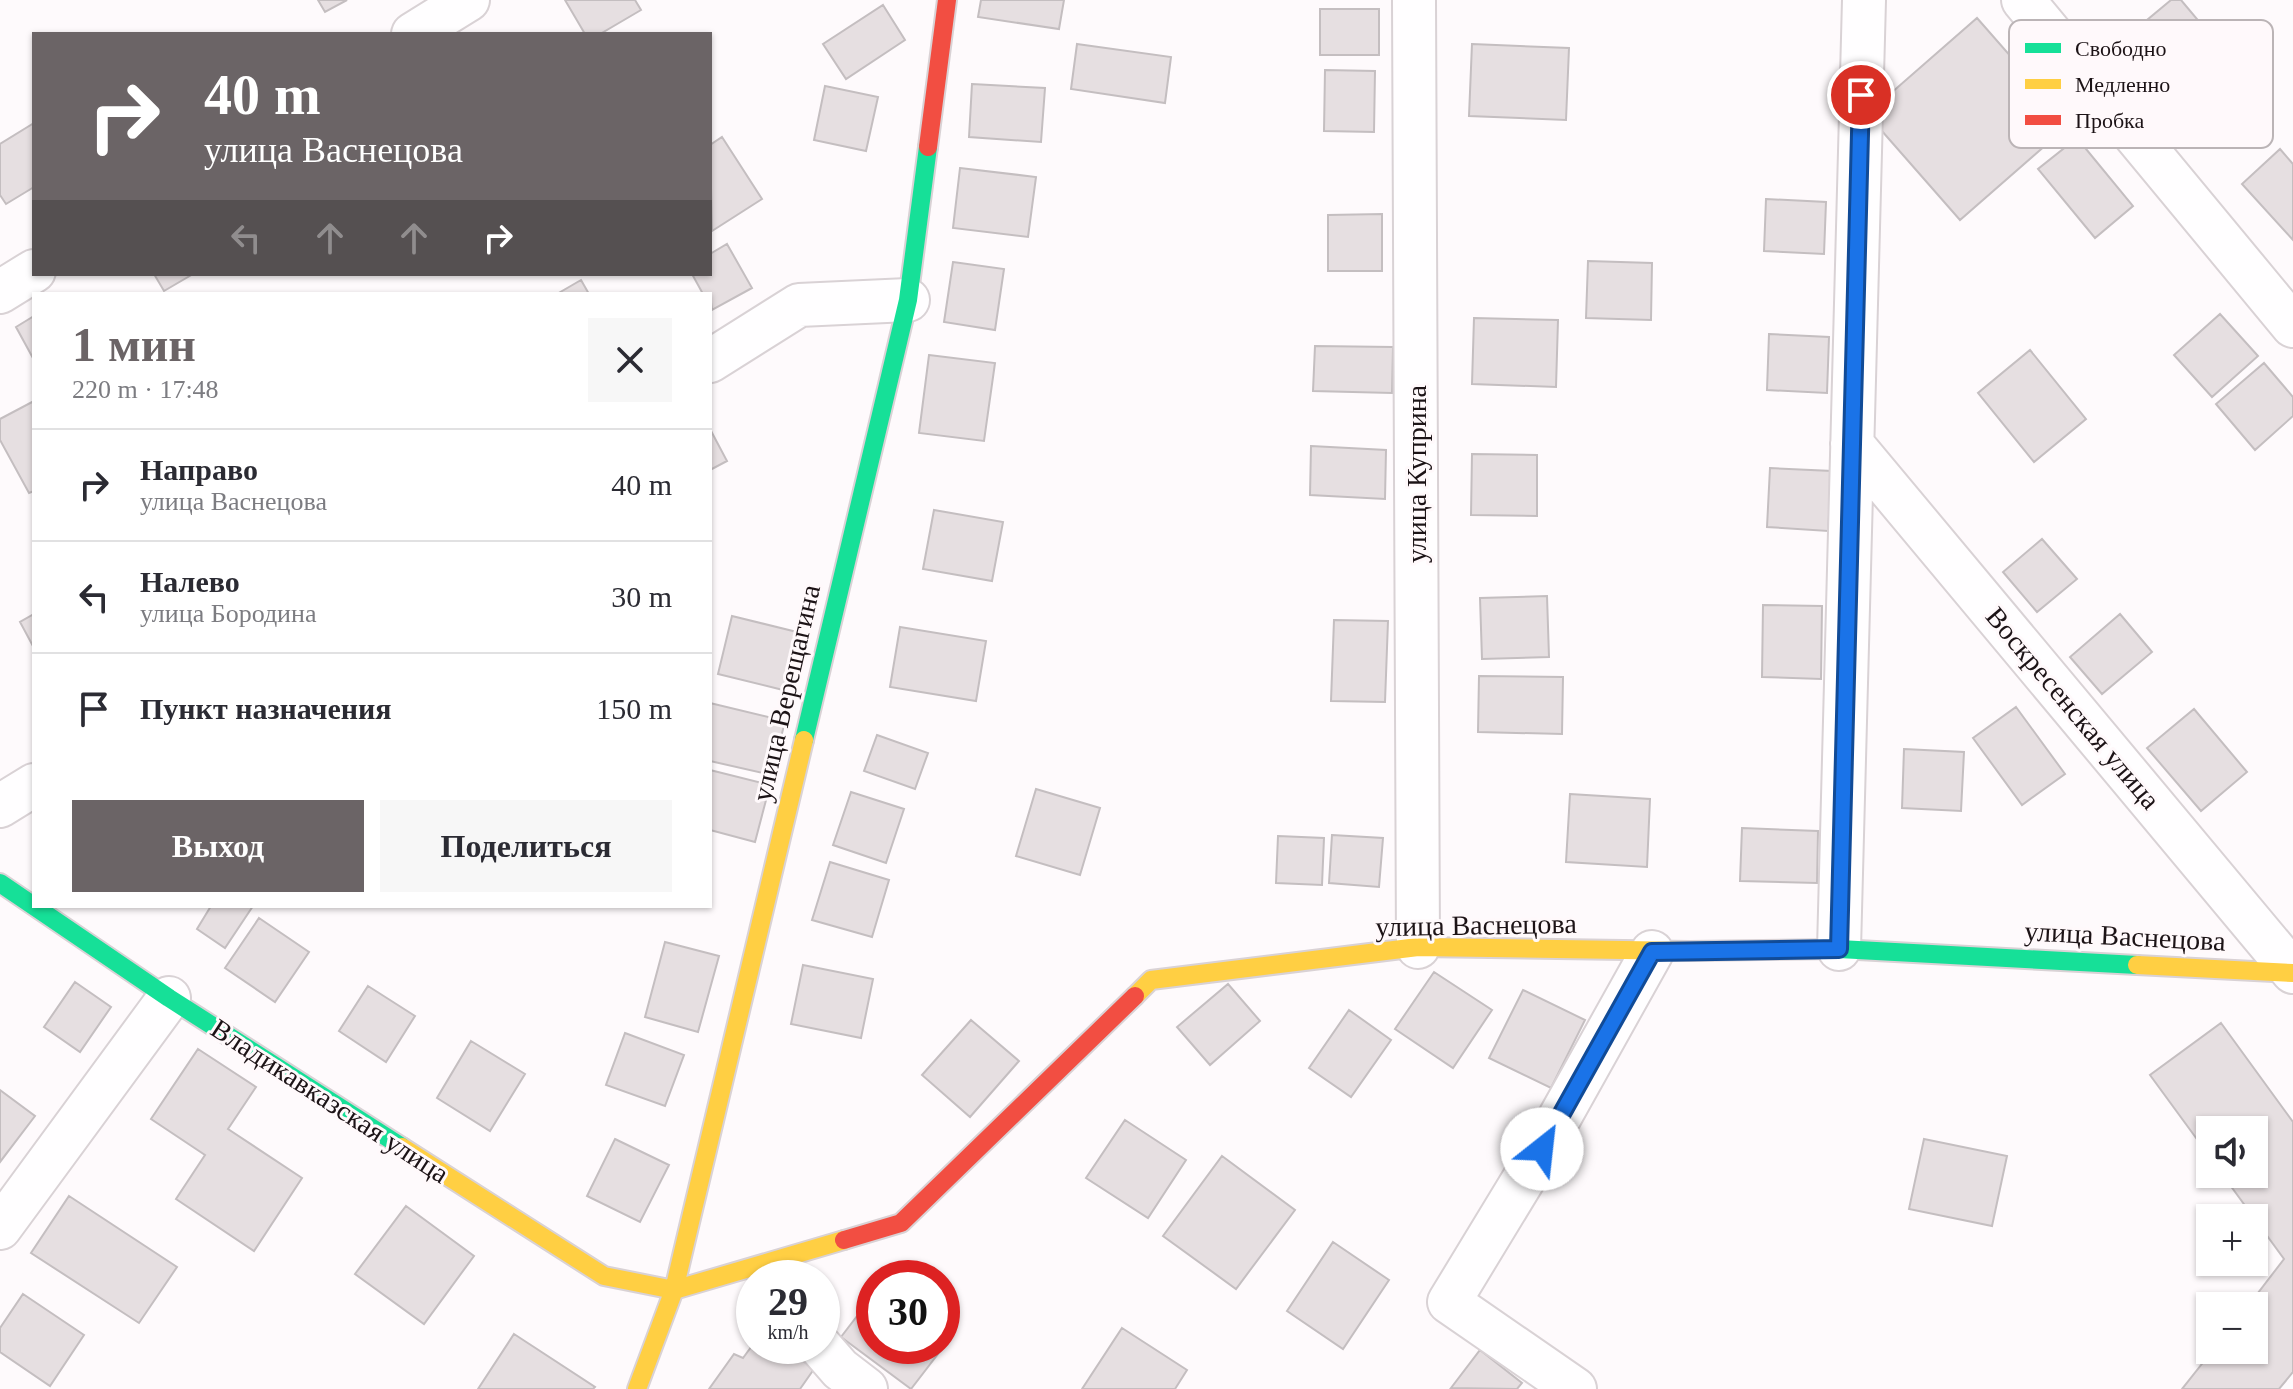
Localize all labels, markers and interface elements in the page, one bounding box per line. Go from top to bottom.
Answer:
legend [2009,20,2273,148]
text: Свободно [2075,36,2166,61]
pin [1827,61,1895,129]
icon: right [72,64,176,168]
text: 40 m [204,64,321,126]
text: Медленно [2075,72,2170,97]
icon: arrive [1839,73,1883,117]
text: Пробка [2075,108,2144,133]
text: улица Васнецова [204,130,463,170]
icon: left [224,216,268,260]
icon: ahead [308,216,352,260]
icon: ahead [392,216,436,260]
icon: right [476,216,520,260]
text: 1 мин [72,318,196,371]
button: close [588,318,672,402]
text: 220 m · 17:48 [72,375,219,404]
street label: улица Куприна [1401,384,1432,563]
text: Направо [140,453,258,486]
icon: right [72,463,116,507]
text: 40 m [611,468,672,501]
text: улица Васнецова [140,487,327,516]
text: Налево [140,565,240,598]
icon: left [72,575,116,619]
text: 30 m [611,580,672,613]
street label: улица Верещагина [746,581,826,804]
text: улица Бородина [140,599,316,628]
street label: Воскресенская улица [1980,601,2167,816]
icon: arrive [72,687,116,731]
text: Пункт назначения [140,692,392,725]
text: 150 m [596,692,672,725]
button: Выход [72,800,364,892]
button: Поделиться [380,800,672,892]
street label: улица Васнецова [1375,908,1577,942]
street label: улица Васнецова [2024,915,2227,957]
street label: Владикавказская улица [205,1013,455,1190]
position arrow [1500,1107,1584,1191]
map controls [2196,1116,2268,1364]
button: sound [2196,1116,2268,1188]
button: + [2196,1204,2268,1276]
speed limit sign: 30 [856,1260,960,1364]
text: 29 [768,1279,808,1324]
button: − [2196,1292,2268,1364]
text: km/h [767,1321,809,1343]

